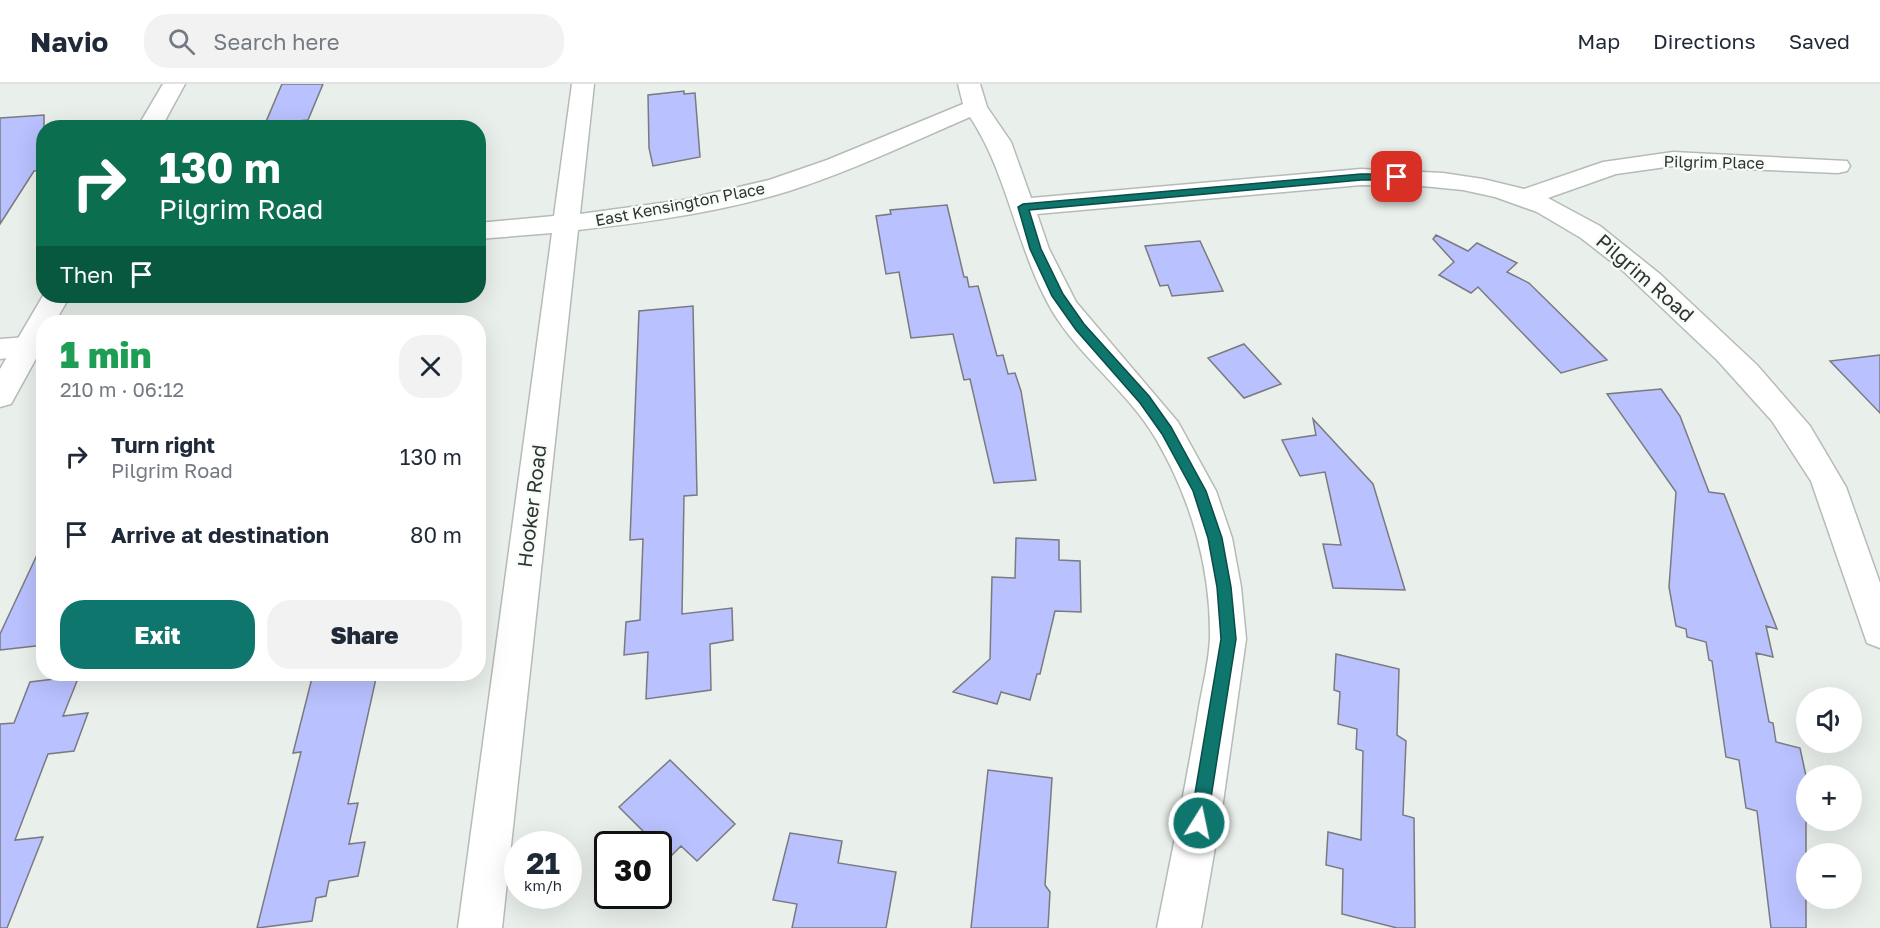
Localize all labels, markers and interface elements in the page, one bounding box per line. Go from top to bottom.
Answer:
search box [144,14,564,68]
text: Navio [30,25,108,58]
icon: search [165,25,198,58]
text: Search here [213,28,339,55]
text: Map [1577,28,1620,54]
text: Directions [1653,28,1756,54]
text: Saved [1789,28,1850,54]
text: 130 m [159,142,281,192]
icon: right [60,144,138,222]
pin [1371,151,1422,202]
street label: Pilgrim Place [1663,151,1765,173]
icon: arrive [1380,160,1413,193]
street label: East Kensington Place [594,178,766,230]
text: Pilgrim Road [159,193,323,225]
street label: Pilgrim Road [1592,228,1700,326]
icon: arrive [125,258,158,291]
text: Then [60,261,113,288]
text: 1 min [60,333,151,376]
button: close [399,335,462,398]
text: 210 m · 06:12 [60,377,184,401]
text: Turn right [111,431,215,458]
icon: right [60,440,93,473]
text: 130 m [400,443,462,470]
street label: Hooker Road [512,443,550,569]
text: Pilgrim Road [111,458,233,482]
icon: arrive [60,518,93,551]
text: Arrive at destination [111,521,329,548]
text: 80 m [410,521,462,548]
button: Exit [60,600,255,669]
button: Share [267,600,462,669]
map controls [1796,687,1862,909]
button: sound [1796,687,1862,753]
button: + [1796,765,1862,831]
position arrow [1167,791,1231,855]
speed limit sign: 30 [594,831,672,909]
button: − [1796,843,1862,909]
text: 21 [526,845,560,881]
text: km/h [524,876,562,894]

